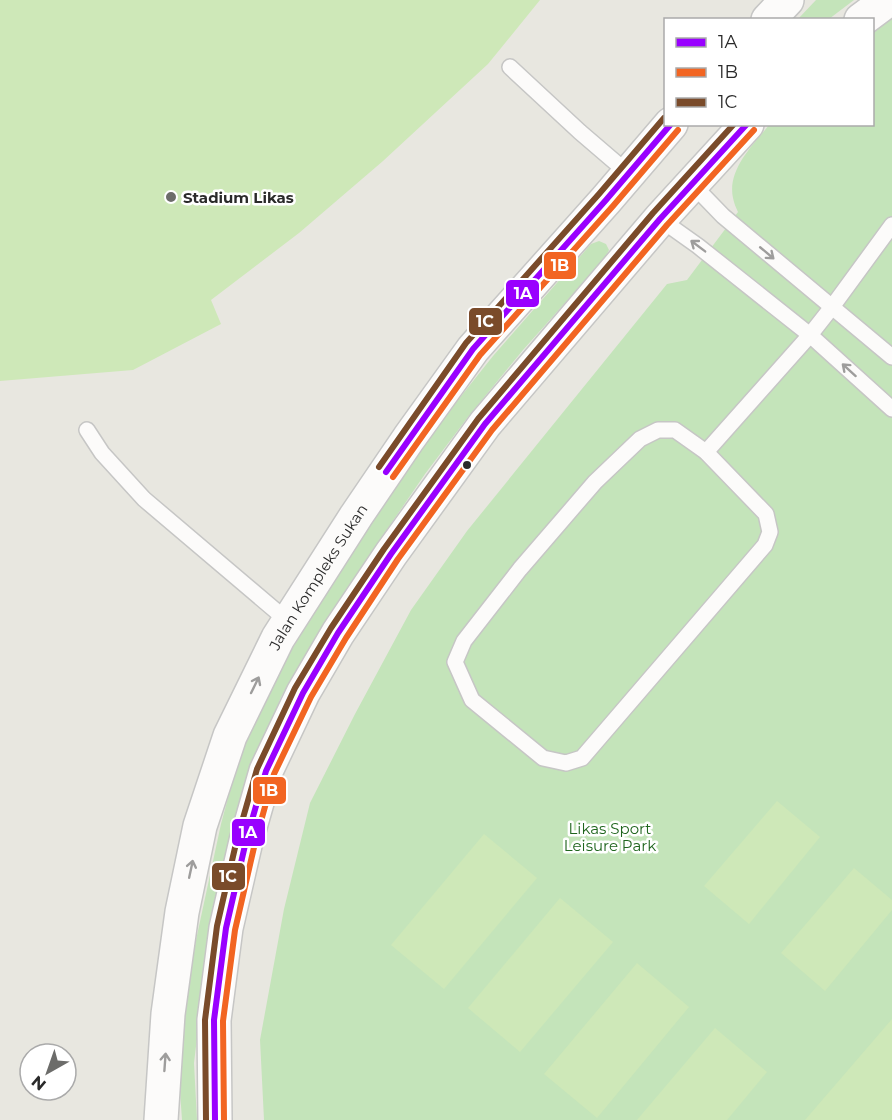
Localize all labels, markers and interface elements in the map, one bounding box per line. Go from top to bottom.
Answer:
legend [664,18,874,126]
text: 1A [718,31,737,53]
text: 1B [718,61,738,83]
text: 1C [718,91,737,113]
place label: Stadium Likas [183,188,294,207]
marker: Stadium Likas [164,190,178,204]
one-way arrow [690,240,706,252]
one-way arrow [759,246,775,259]
line badge: 1B [543,251,577,280]
text: 1B [551,256,569,275]
line badge: 1A [505,279,540,308]
text: 1A [514,284,533,303]
line badge: 1C [468,307,503,336]
text: 1C [476,312,494,331]
one-way arrow [841,363,856,377]
unlabelled marker [461,459,473,471]
street label: Jalan Kompleks Sukan [264,500,371,654]
one-way arrow [249,677,261,695]
line badge: 1B [252,776,287,805]
text: 1B [260,781,278,800]
line badge: 1A [231,818,266,847]
park label: Likas Sport Leisure Park [564,819,656,855]
text: 1A [239,823,258,842]
one-way arrow [186,859,197,879]
line badge: 1C [211,862,246,891]
text: 1C [219,867,237,886]
north arrow [18,1042,78,1102]
one-way arrow [159,1052,170,1072]
text: N [28,1072,50,1095]

